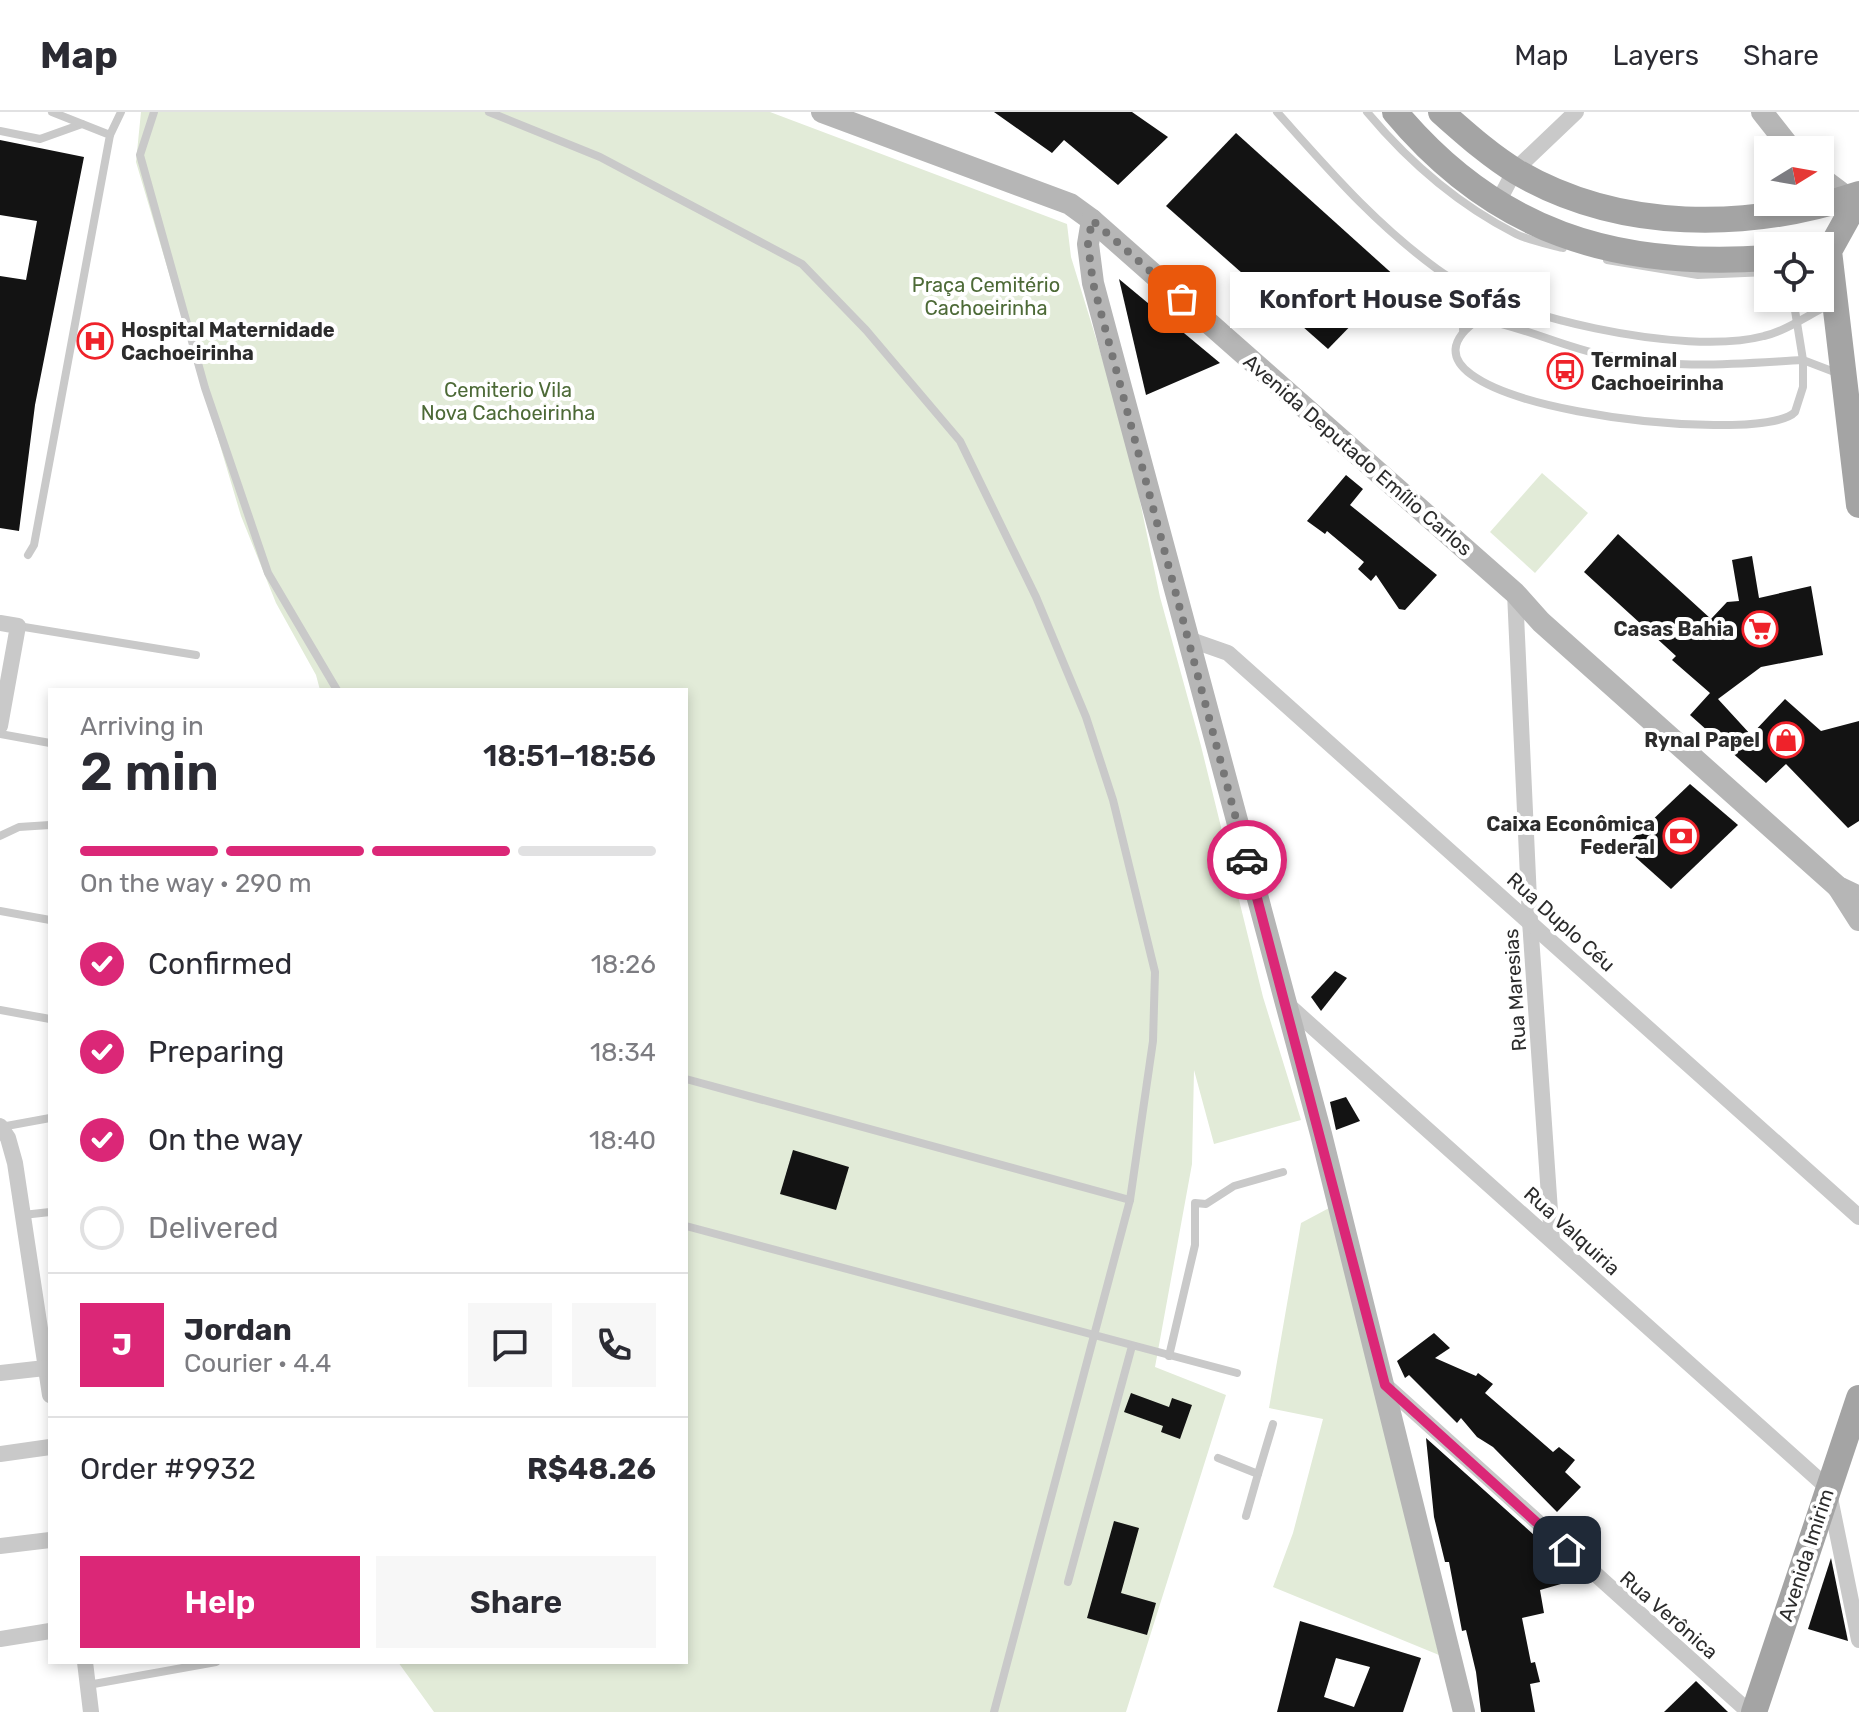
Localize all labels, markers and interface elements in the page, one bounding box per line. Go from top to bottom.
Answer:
text: Map [40,32,118,78]
text: Map [1514,39,1569,72]
text: Layers [1613,39,1699,72]
text: Share [1743,39,1819,72]
north arrow [1754,136,1834,216]
map controls [1754,136,1834,312]
button: locate [1754,232,1834,312]
pin [1148,265,1216,333]
callout: Konfort House Sofás [1230,271,1550,327]
park label: Praça Cemitério Cachoeirinha [912,273,1060,320]
icon: bag [1160,277,1204,321]
text: Konfort House Sofás [1259,284,1521,315]
place label: Hospital Maternidade Cachoeirinha [121,318,335,365]
hospital icon: Hospital Maternidade Cachoeirinha [76,322,114,360]
place label: Terminal Cachoeirinha [1591,348,1724,395]
street label: Avenida Deputado Emílio Carlos [1239,349,1477,561]
bus stop icon: Terminal Cachoeirinha [1546,352,1584,390]
park label: Cemiterio Vila Nova Cachoeirinha [421,378,595,425]
supermarket icon: Casas Bahia [1741,610,1779,648]
place label: Casas Bahia [1614,617,1734,641]
text: Arriving in [80,711,204,742]
shop icon: Rynal Papel [1767,721,1805,759]
place label: Rynal Papel [1644,728,1760,752]
text: 18:51–18:56 [483,738,656,774]
text: 2 min [80,741,219,803]
place label: Caixa Econômica Federal [1486,812,1655,859]
bank icon: Caixa Econômica Federal [1662,817,1700,855]
courier [1207,820,1287,900]
icon: car [1225,838,1269,882]
street label: Rua Duplo Céu [1502,867,1620,977]
text: On the way · 290 m [80,868,312,899]
street label: Rua Maresias [1499,928,1531,1052]
icon: check [80,942,124,986]
text: Confirmed [148,946,292,982]
text: 18:26 [591,949,656,980]
icon: check [80,1030,124,1074]
text: Preparing [148,1034,284,1070]
text: 18:34 [590,1037,656,1068]
icon: check [80,1118,124,1162]
text: On the way [148,1122,303,1158]
text: 18:40 [589,1125,656,1156]
street label: Rua Valquiria [1519,1182,1625,1280]
text: Delivered [148,1210,279,1246]
button: chat [468,1303,552,1387]
button: phone [572,1303,656,1387]
text: Jordan [184,1312,292,1348]
text: J [112,1327,132,1363]
text: Courier · 4.4 [184,1348,331,1379]
text: Order #9932 [80,1451,256,1487]
text: R$48.26 [527,1451,656,1487]
street label: Avenida Imirim [1773,1486,1839,1624]
pin [1533,1516,1601,1584]
icon: home [1545,1528,1589,1572]
button: Help [80,1556,360,1648]
button: Share [376,1556,656,1648]
street label: Rua Verônica [1615,1566,1723,1664]

